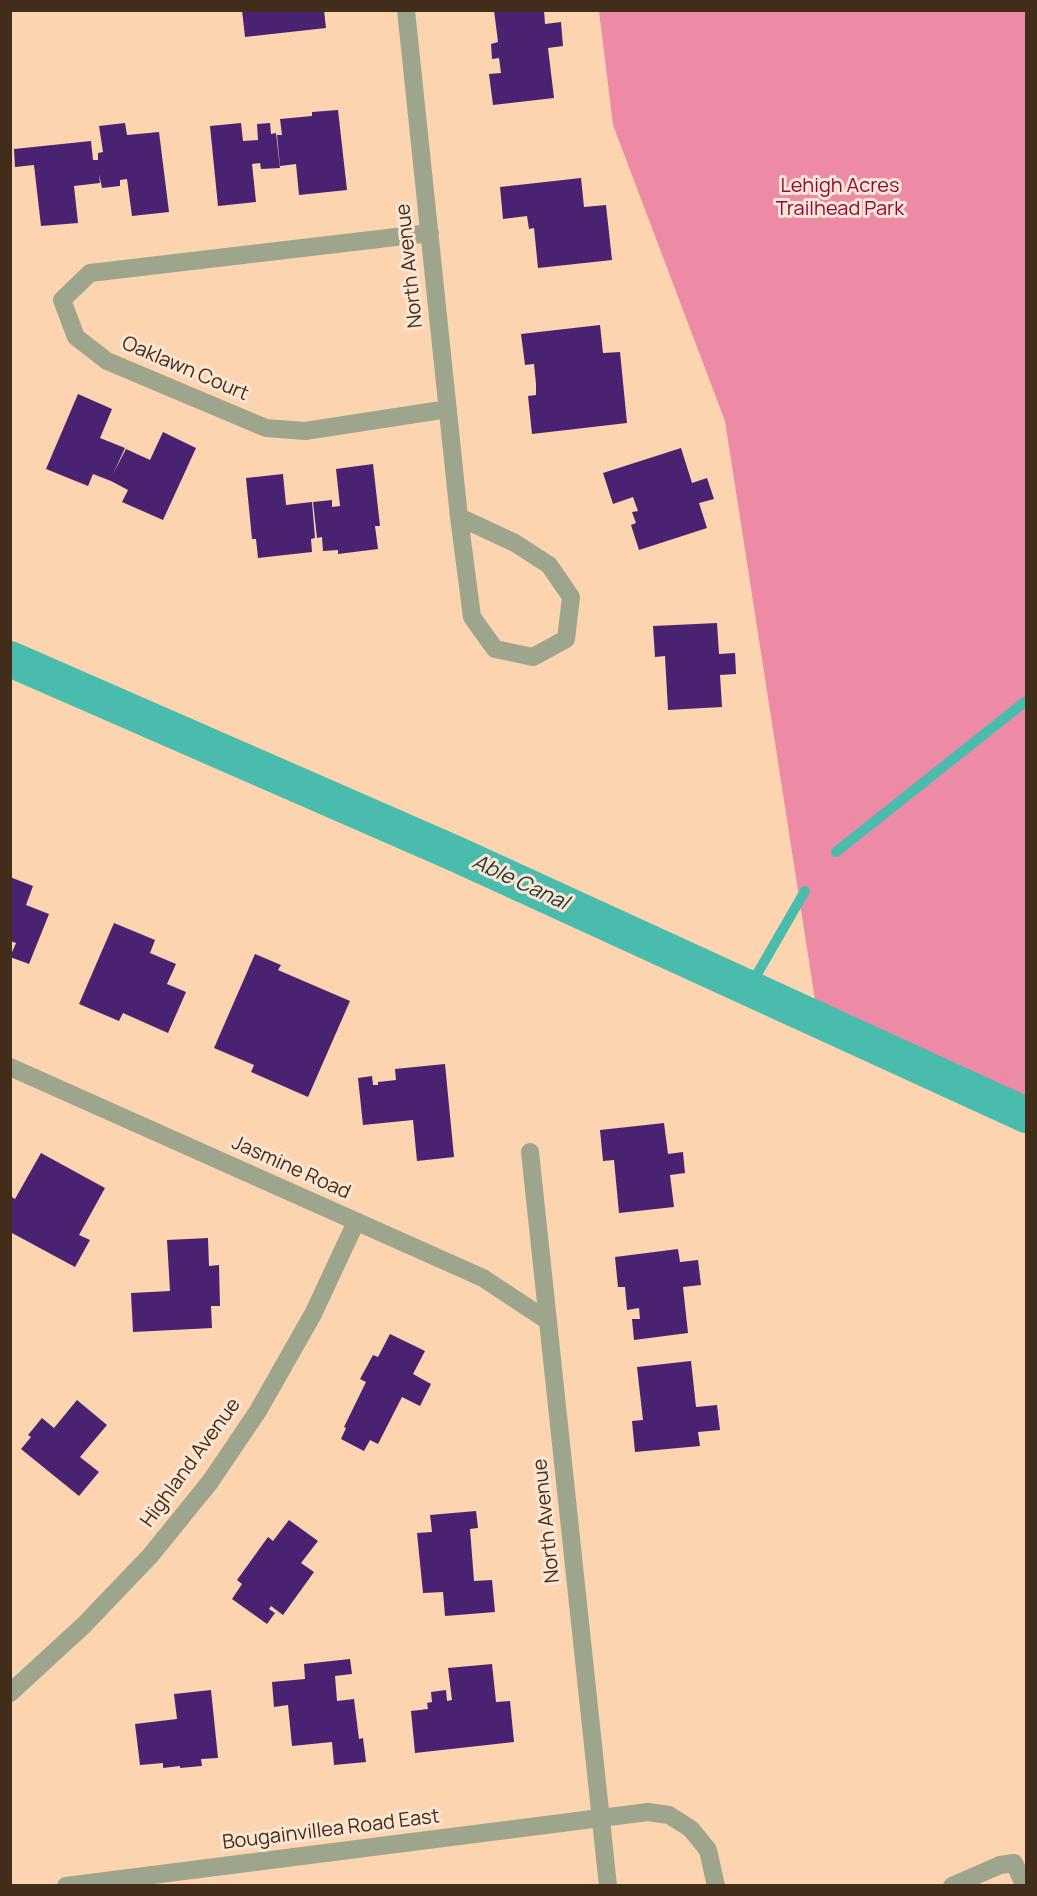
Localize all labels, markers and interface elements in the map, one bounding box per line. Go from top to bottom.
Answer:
park label: Lehigh Acres Trailhead Park [776,174,904,221]
street label: North Avenue [392,203,428,329]
street label: Oaklawn Court [118,332,252,406]
water label: Able Canal [468,850,572,916]
street label: Jasmine Road [228,1131,354,1205]
street label: Highland Avenue [136,1394,246,1532]
street label: North Avenue [529,1458,565,1584]
street label: Bougainvillea Road East [221,1805,441,1855]

